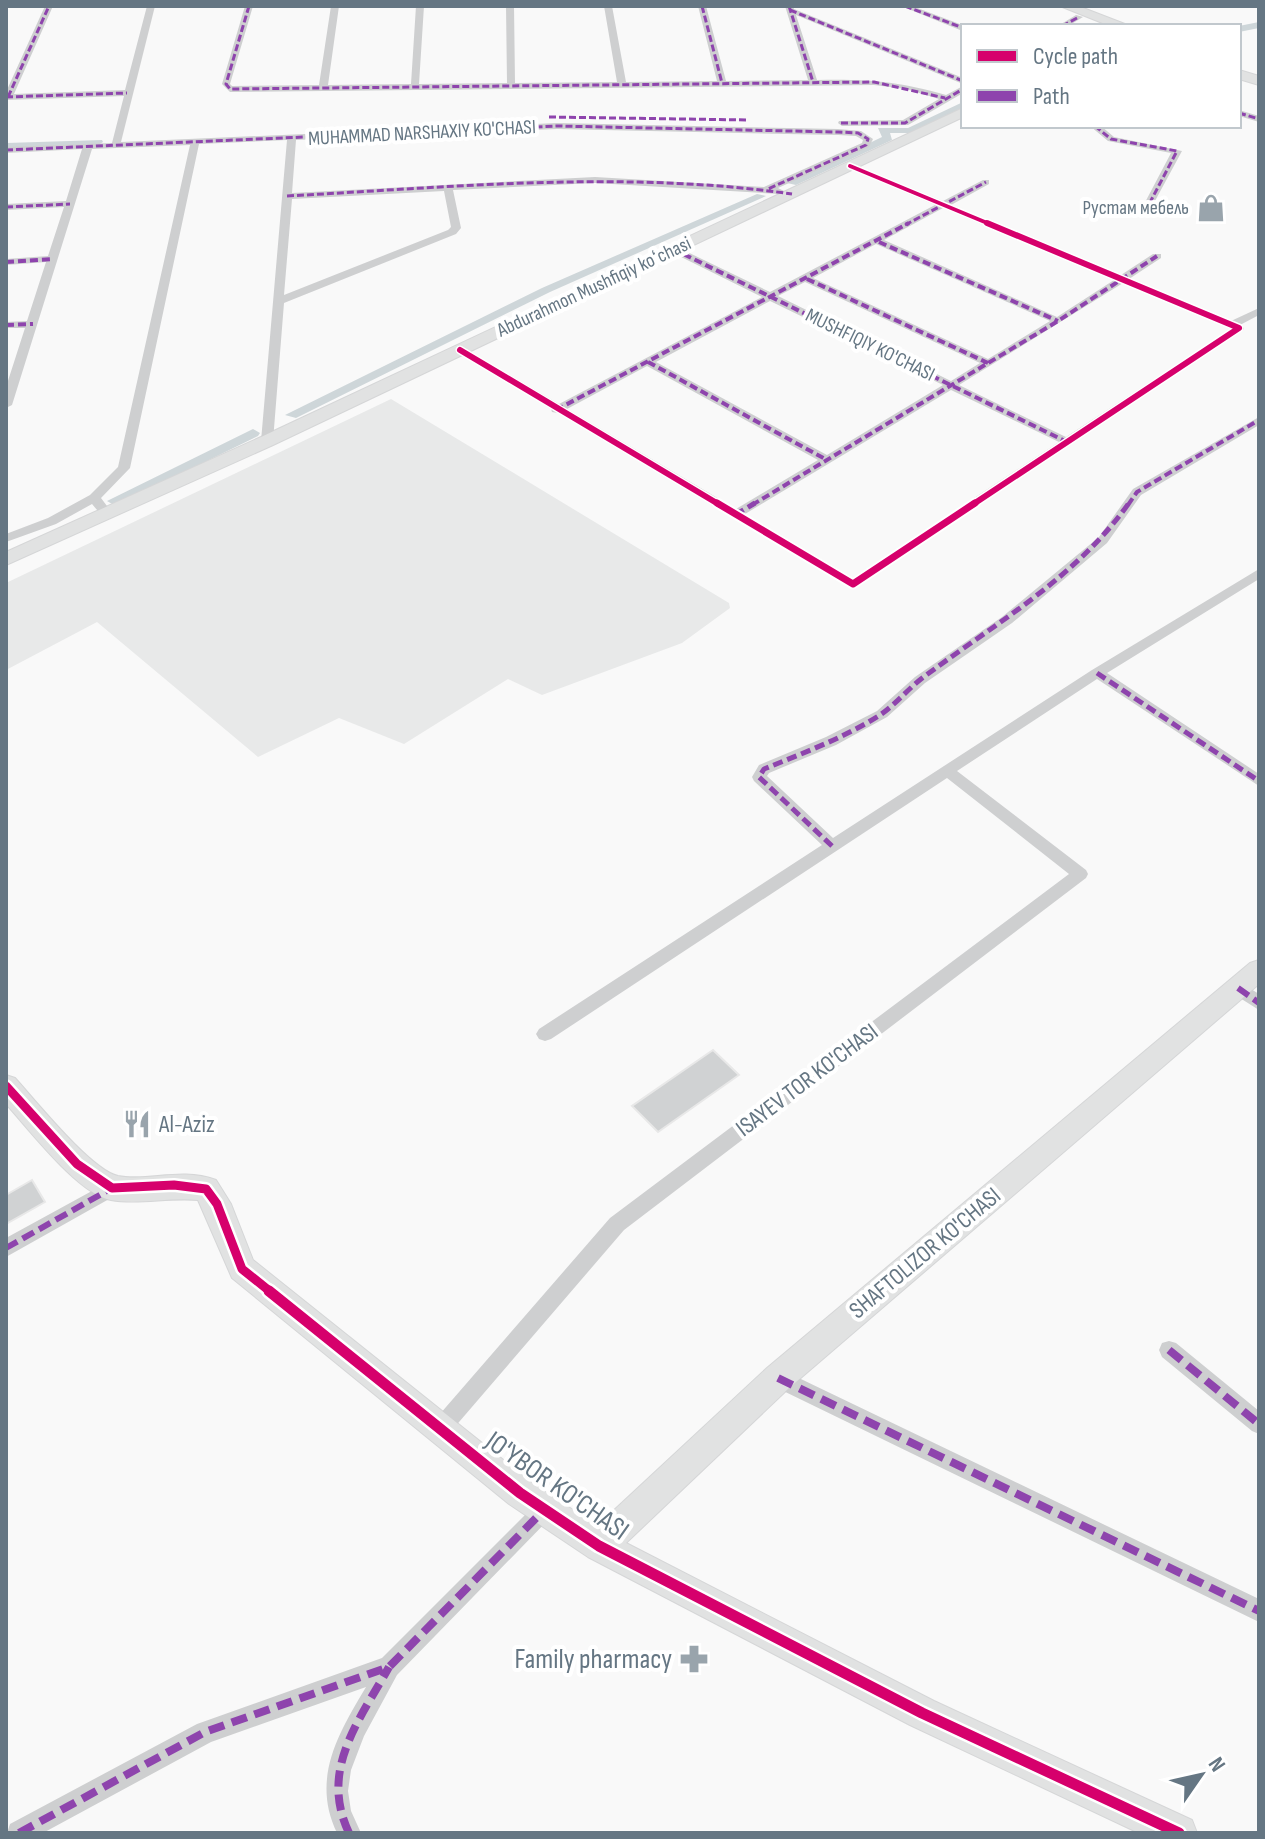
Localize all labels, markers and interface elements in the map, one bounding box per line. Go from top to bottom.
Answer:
legend [961,24,1241,128]
text: Cycle path [1033,42,1118,71]
text: Path [1033,82,1070,111]
street label: MUHAMMAD NARSHAXIY KO'CHASI [307,115,537,151]
shop icon: Рустам мебель [1196,193,1226,223]
place label: Рустам мебель [1083,196,1189,220]
street label: Abdurahmon Mushfiqiy koʻchasi [492,231,695,343]
street label: MUSHFIQIY KO'CHASI [802,303,938,387]
street label: ISAYEV TOR KO'CHASI [730,1017,884,1143]
restaurant icon: Al-Aziz [122,1109,152,1139]
place label: Al-Aziz [158,1110,215,1139]
street label: SHAFTOLIZOR KO'CHASI [843,1181,1007,1325]
street label: JO'YBOR KO'CHASI [478,1424,635,1547]
place label: Family pharmacy [514,1643,672,1676]
pharmacy icon: Family pharmacy [679,1644,709,1674]
north arrow [1161,1735,1241,1815]
text: N [1202,1752,1231,1777]

